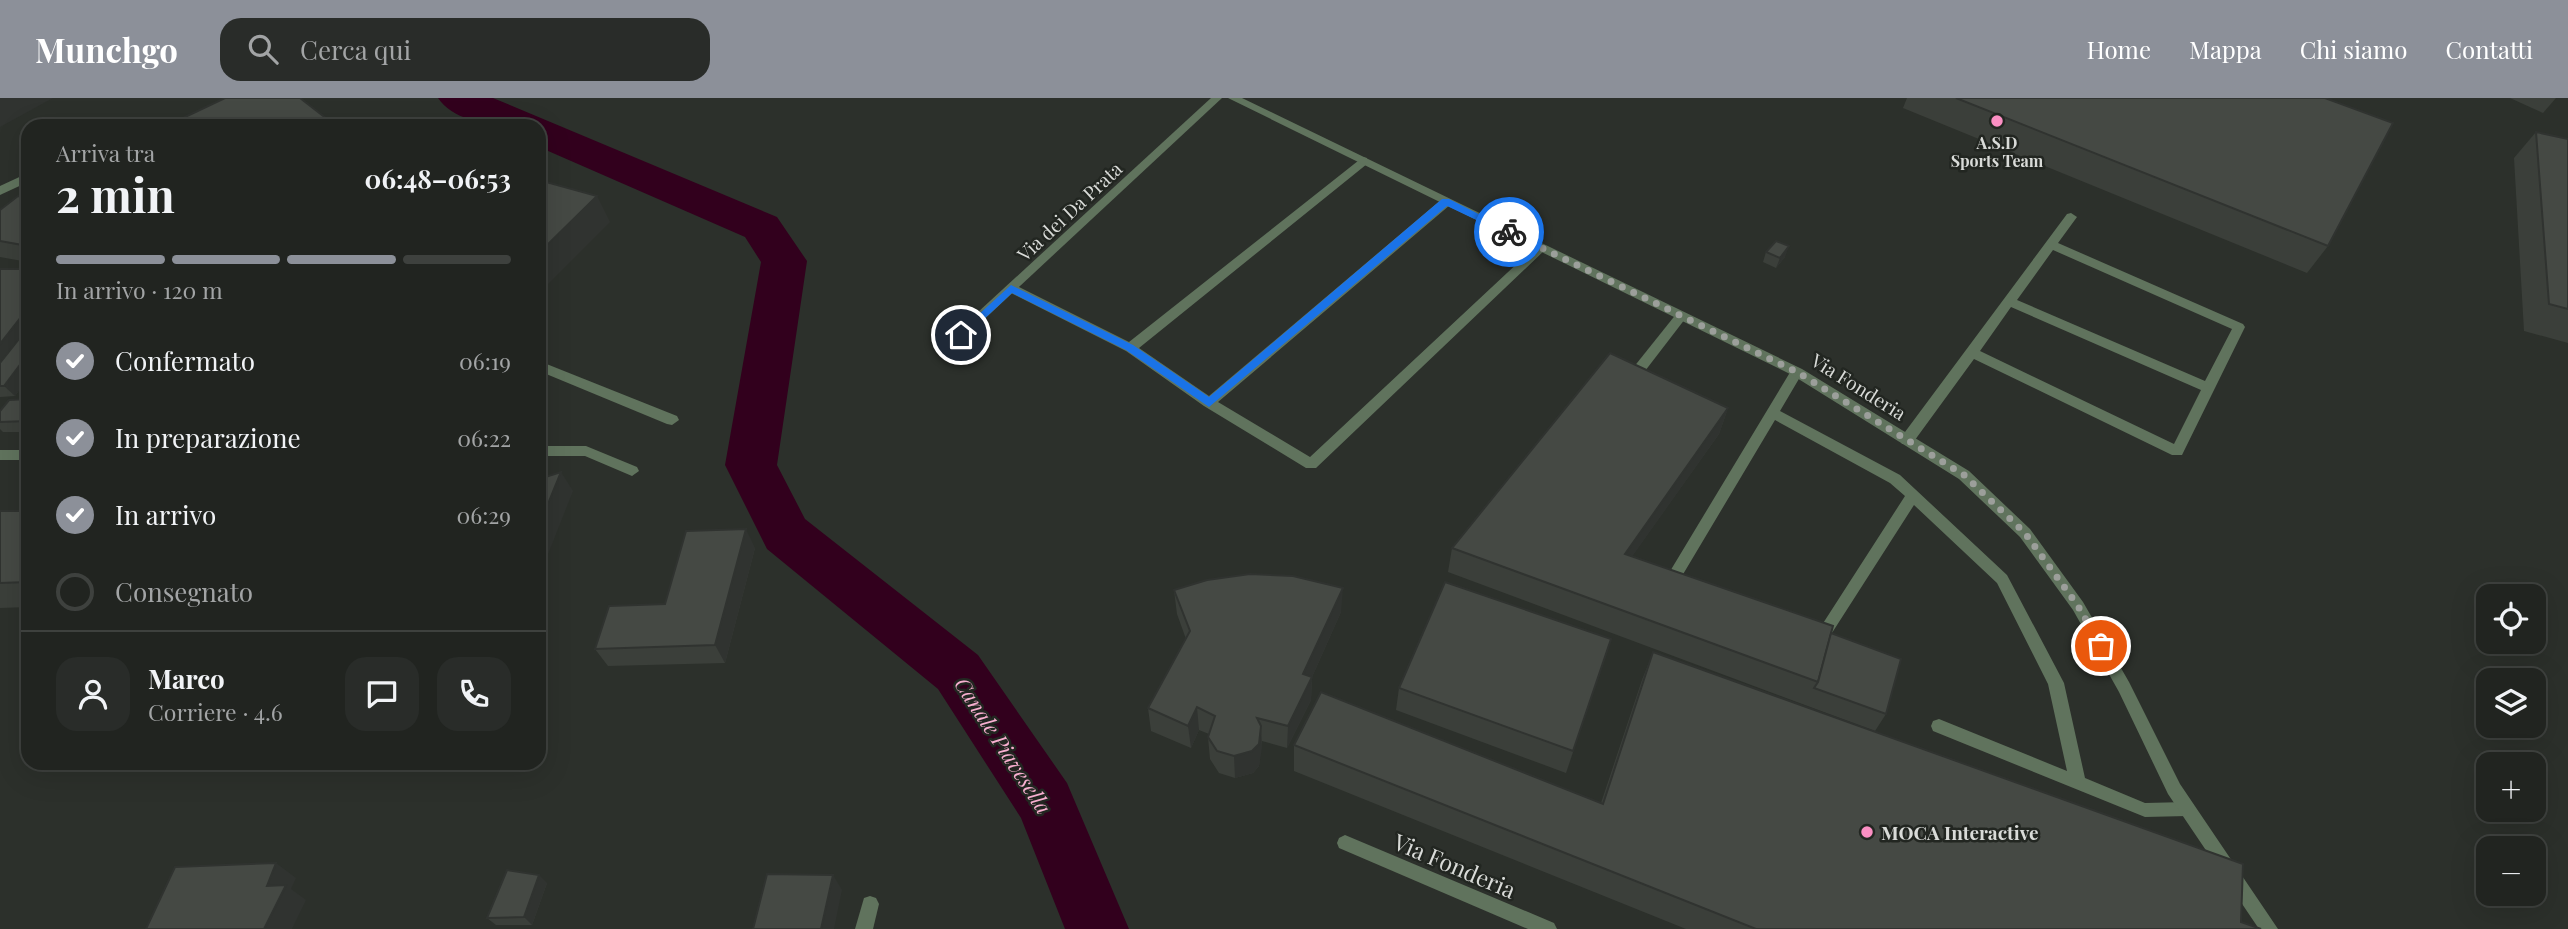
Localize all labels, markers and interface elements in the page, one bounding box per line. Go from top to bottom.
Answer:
search box [220,18,710,81]
text: Munchgo [35,27,178,71]
icon: search [244,30,282,68]
text: Cerca qui [300,32,411,67]
text: Home [2087,33,2151,65]
text: Mappa [2189,33,2262,65]
text: Chi siamo [2300,33,2407,65]
text: Contatti [2445,33,2533,65]
marker: A.S.D Sports Team [1989,113,2005,129]
place label: A.S.D Sports Team [1951,132,2044,171]
text: Arriva tra [56,137,155,168]
street label: Via dei Da Prata [1010,155,1128,267]
text: 06:48–06:53 [365,161,511,196]
text: 2 min [56,163,175,225]
courier [1474,197,1544,267]
icon: bike [1490,213,1528,251]
text: In arrivo · 120 m [56,274,223,305]
pin [931,305,991,365]
icon: home [942,316,980,354]
icon: check [56,342,94,380]
text: Confermato [115,343,255,378]
text: 06:19 [459,345,511,376]
street label: Via Fonderia [1806,346,1912,426]
icon: check [56,419,94,457]
text: In preparazione [115,420,301,455]
text: 06:22 [457,422,511,453]
icon: check [56,496,94,534]
text: In arrivo [115,497,216,532]
text: 06:29 [456,499,511,530]
text: Consegnato [115,574,253,609]
map controls [2476,584,2546,906]
button: locate [2476,584,2546,654]
pin [2071,616,2131,676]
icon: bag [2082,627,2120,665]
button: person [56,657,130,731]
button: chat [345,657,419,731]
button: phone [437,657,511,731]
text: Marco [148,661,225,696]
button: layers [2476,668,2546,738]
water label: Canale Piavesella [949,671,1059,819]
text: Corriere · 4.6 [148,696,283,727]
button: + [2476,752,2546,822]
place label: MOCA Interactive [1881,819,2039,845]
marker: MOCA Interactive [1859,824,1875,840]
street label: Via Fonderia [1388,825,1521,905]
button: − [2476,836,2546,906]

